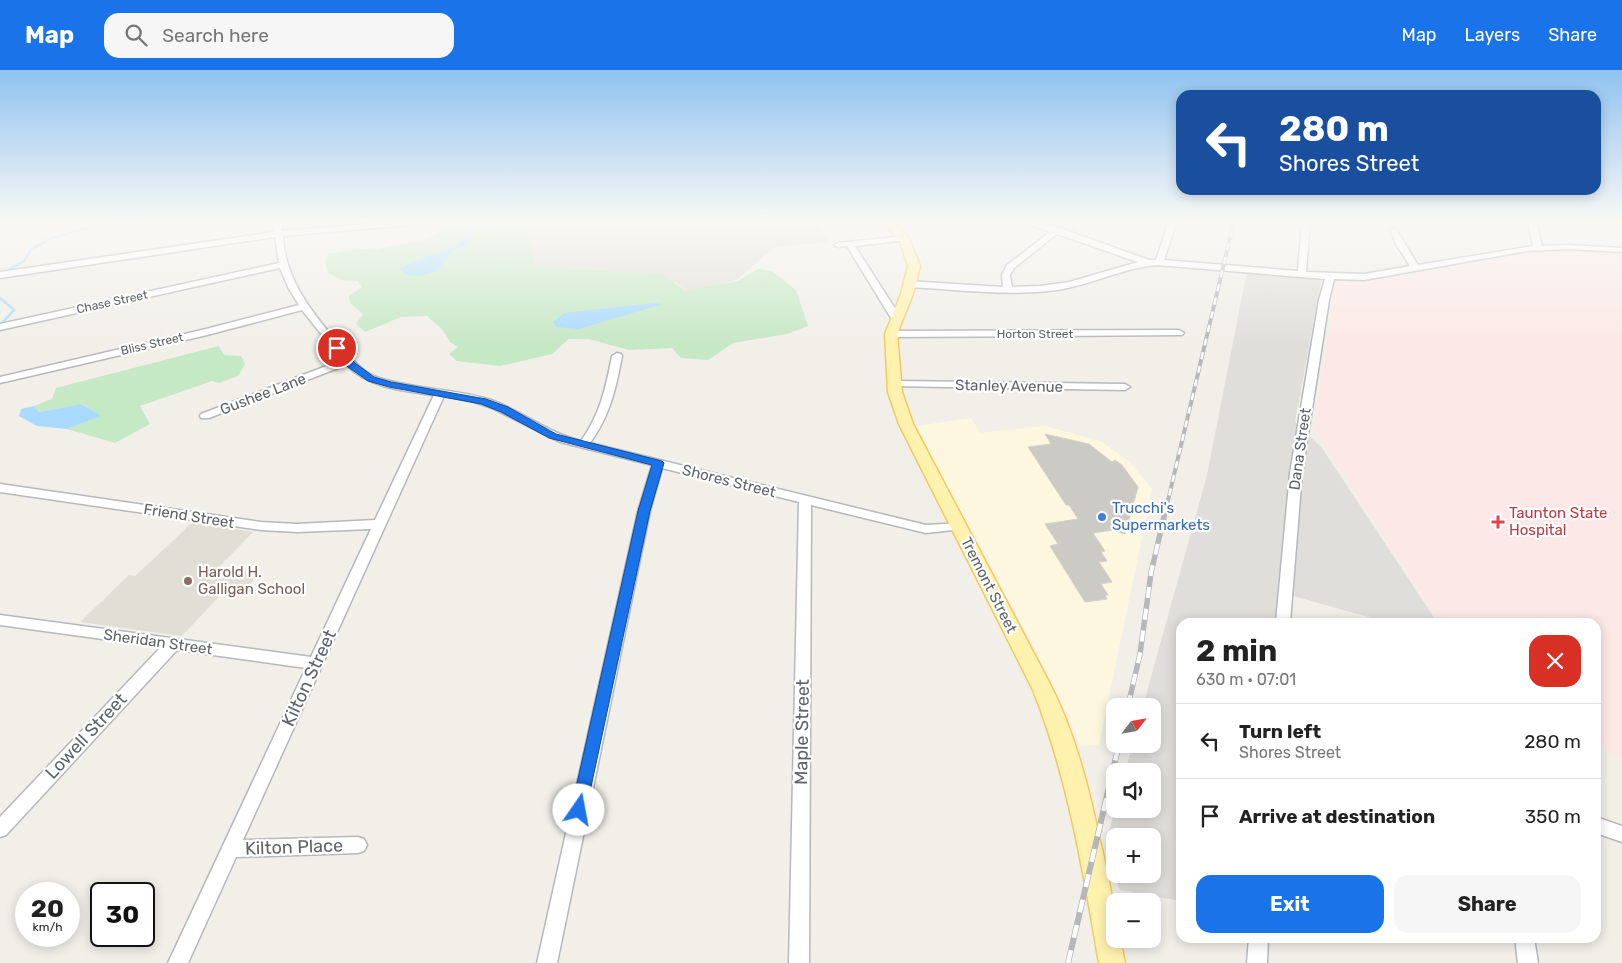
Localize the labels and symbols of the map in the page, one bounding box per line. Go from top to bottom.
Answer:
street label: Chase Street [75,288,149,316]
pin [316,327,358,369]
street label: Horton Street [997,327,1074,341]
street label: Bliss Street [119,330,185,358]
street label: Gushee Lane [217,369,309,419]
street label: Stanley Avenue [955,376,1063,396]
street label: Dana Street [1285,407,1315,491]
street label: Shores Street [680,461,778,501]
place label: Trucchi's Supermarkets [1112,499,1210,534]
street label: Friend Street [142,500,236,532]
place label: Taunton State Hospital [1509,504,1608,539]
marker: Trucchi's Supermarkets [1096,511,1108,523]
marker: Taunton State Hospital [1491,515,1505,529]
street label: Tremont Street [957,534,1021,636]
place label: Harold H. Galligan School [198,563,305,598]
marker: Harold H. Galligan School [182,575,194,587]
street label: Sheridan Street [103,625,214,659]
street label: Kilton Street [277,626,341,730]
street label: Maple Street [790,679,814,785]
street label: Lowell Street [41,688,131,784]
north arrow [1106,698,1161,752]
position arrow [552,783,604,835]
street label: Kilton Place [245,834,343,860]
speed limit sign: 30 [90,882,155,947]

